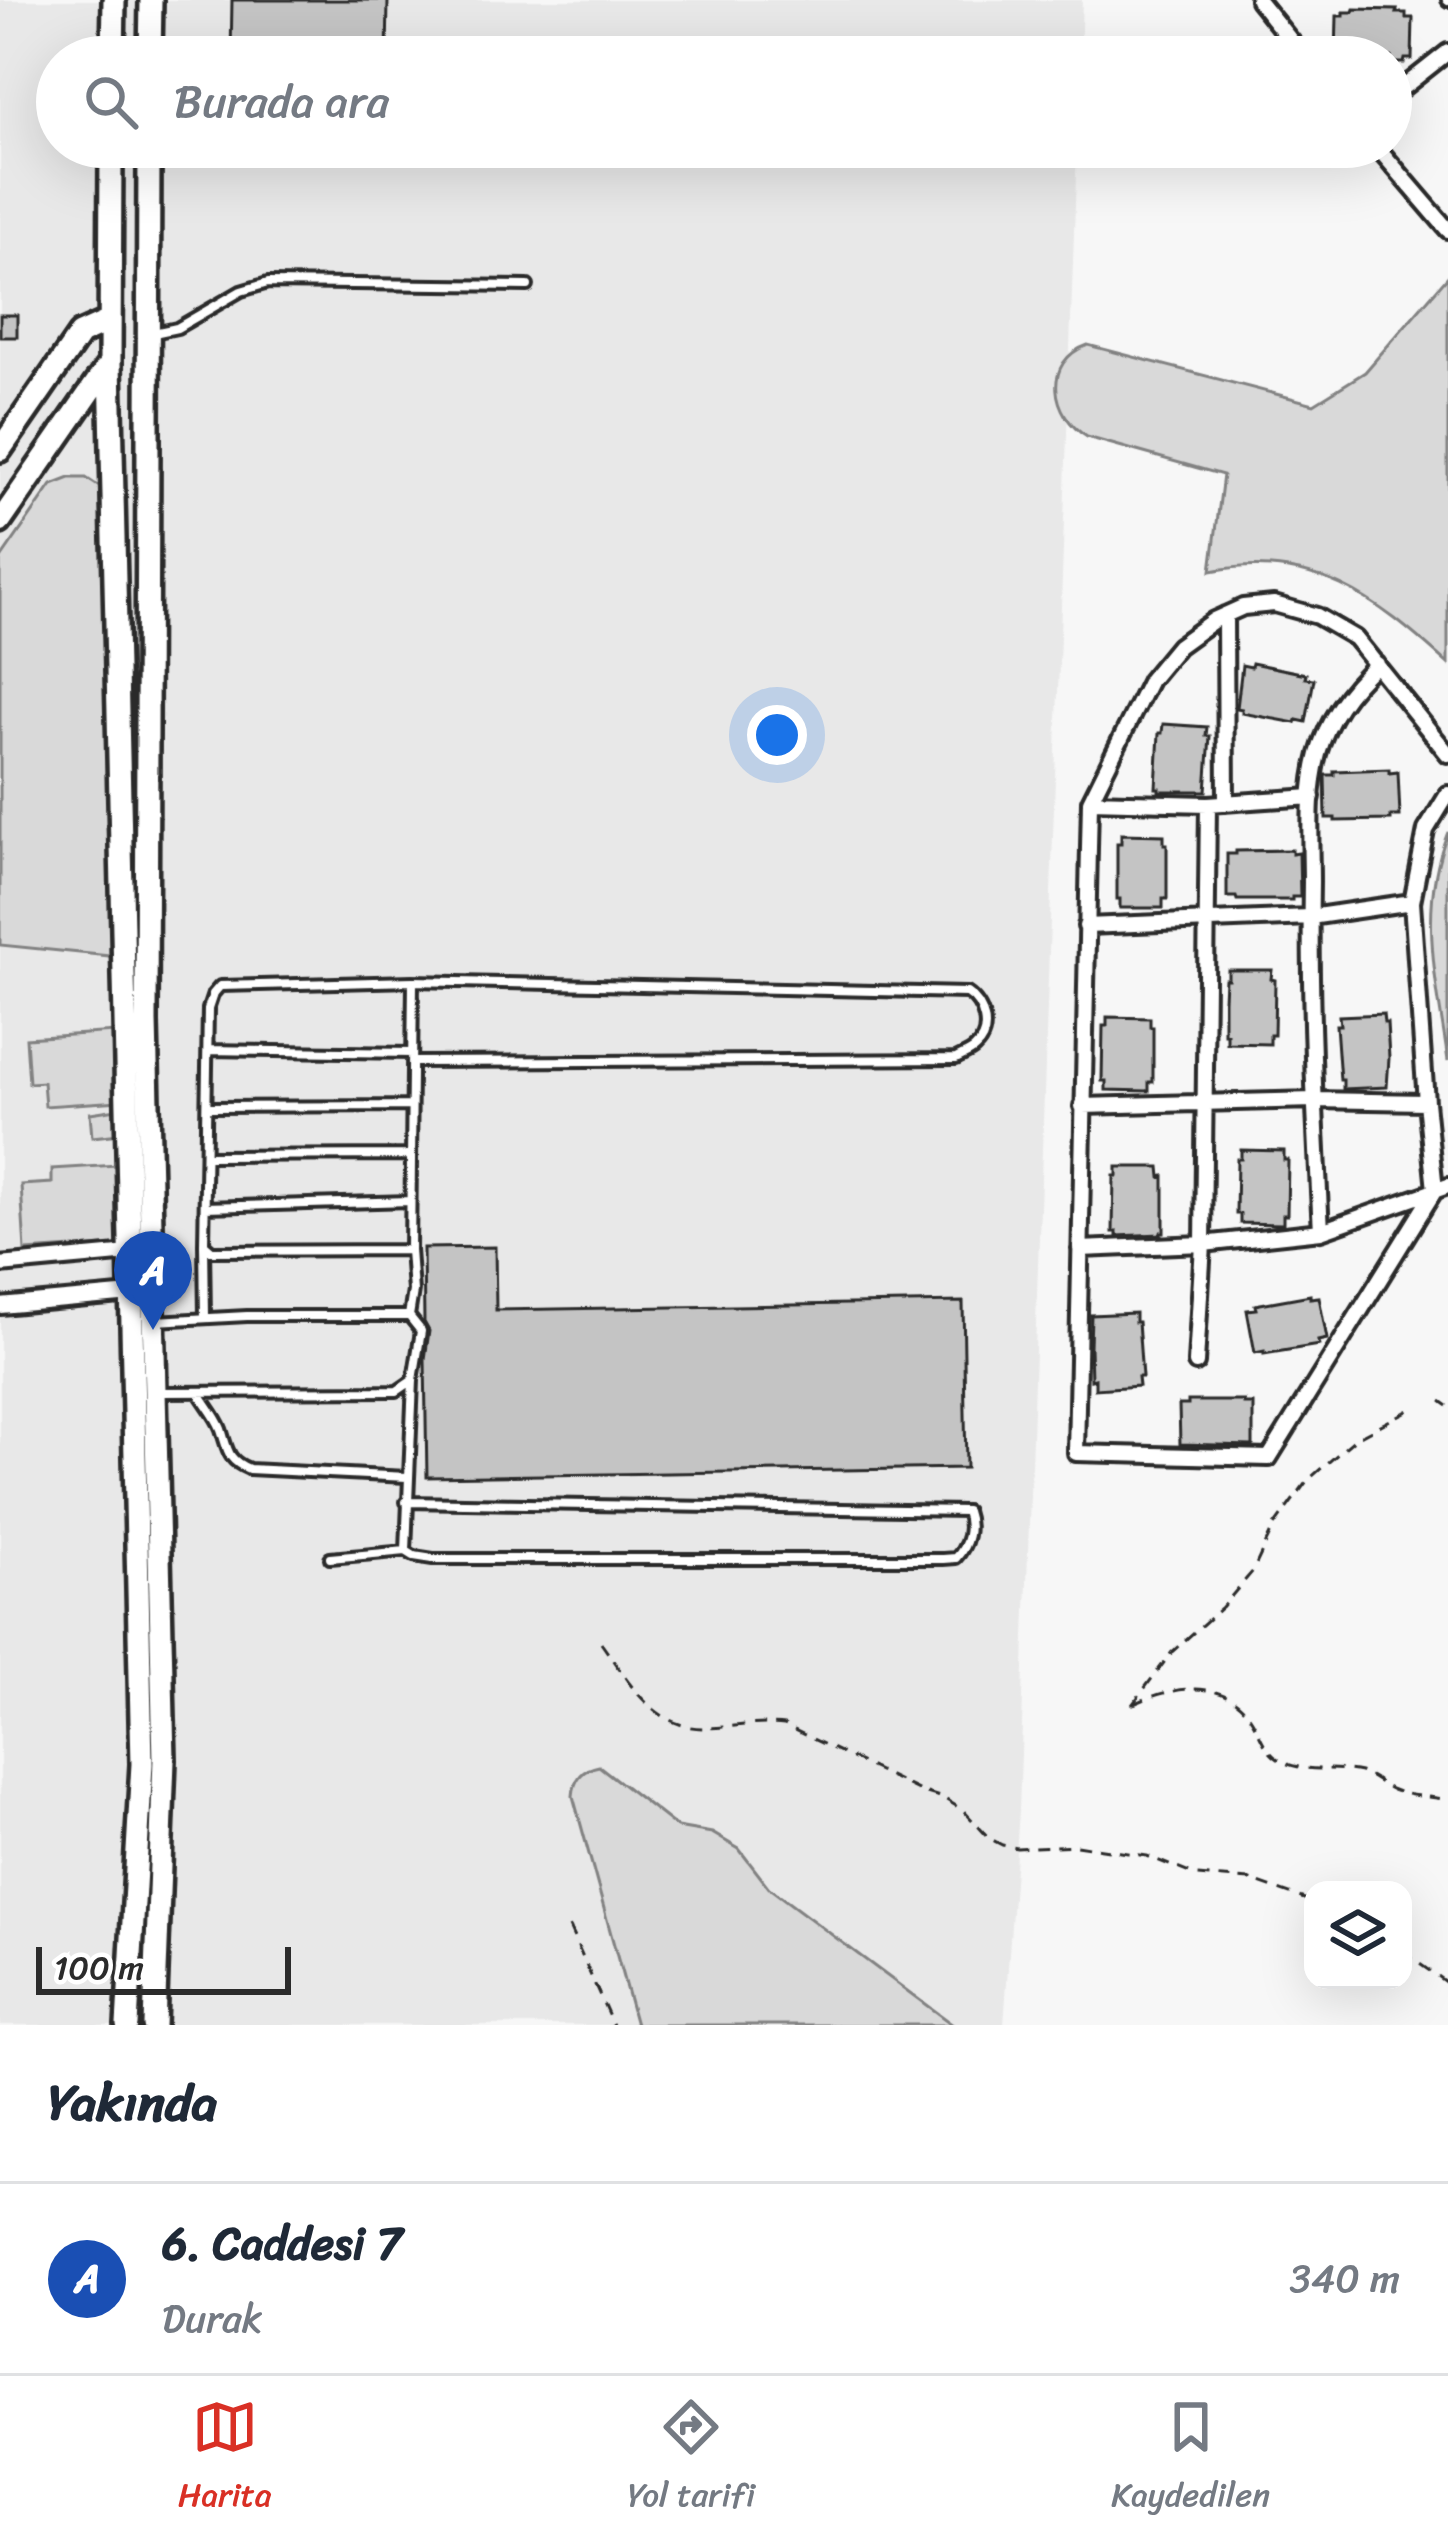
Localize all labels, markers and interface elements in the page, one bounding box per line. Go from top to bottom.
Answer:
search box [36,36,1412,168]
text: Burada ara [174,62,389,142]
icon: search [78,69,144,135]
your location [747,705,807,765]
pin: A [114,1231,192,1330]
map controls [1304,1881,1412,1989]
button: layers [1304,1881,1412,1989]
text: 100 m [54,1939,144,1997]
scale bar [36,1941,291,1994]
text: Yakında [48,2058,217,2148]
text: 6. Caddesi 7 [162,2204,402,2284]
text: A [74,2244,100,2313]
text: 340 m [1289,2244,1400,2313]
text: Durak [162,2284,263,2353]
tab: Harita [178,2394,272,2524]
tab: Yol tarifi [628,2394,755,2524]
tab: Kaydedilen [1111,2394,1270,2524]

